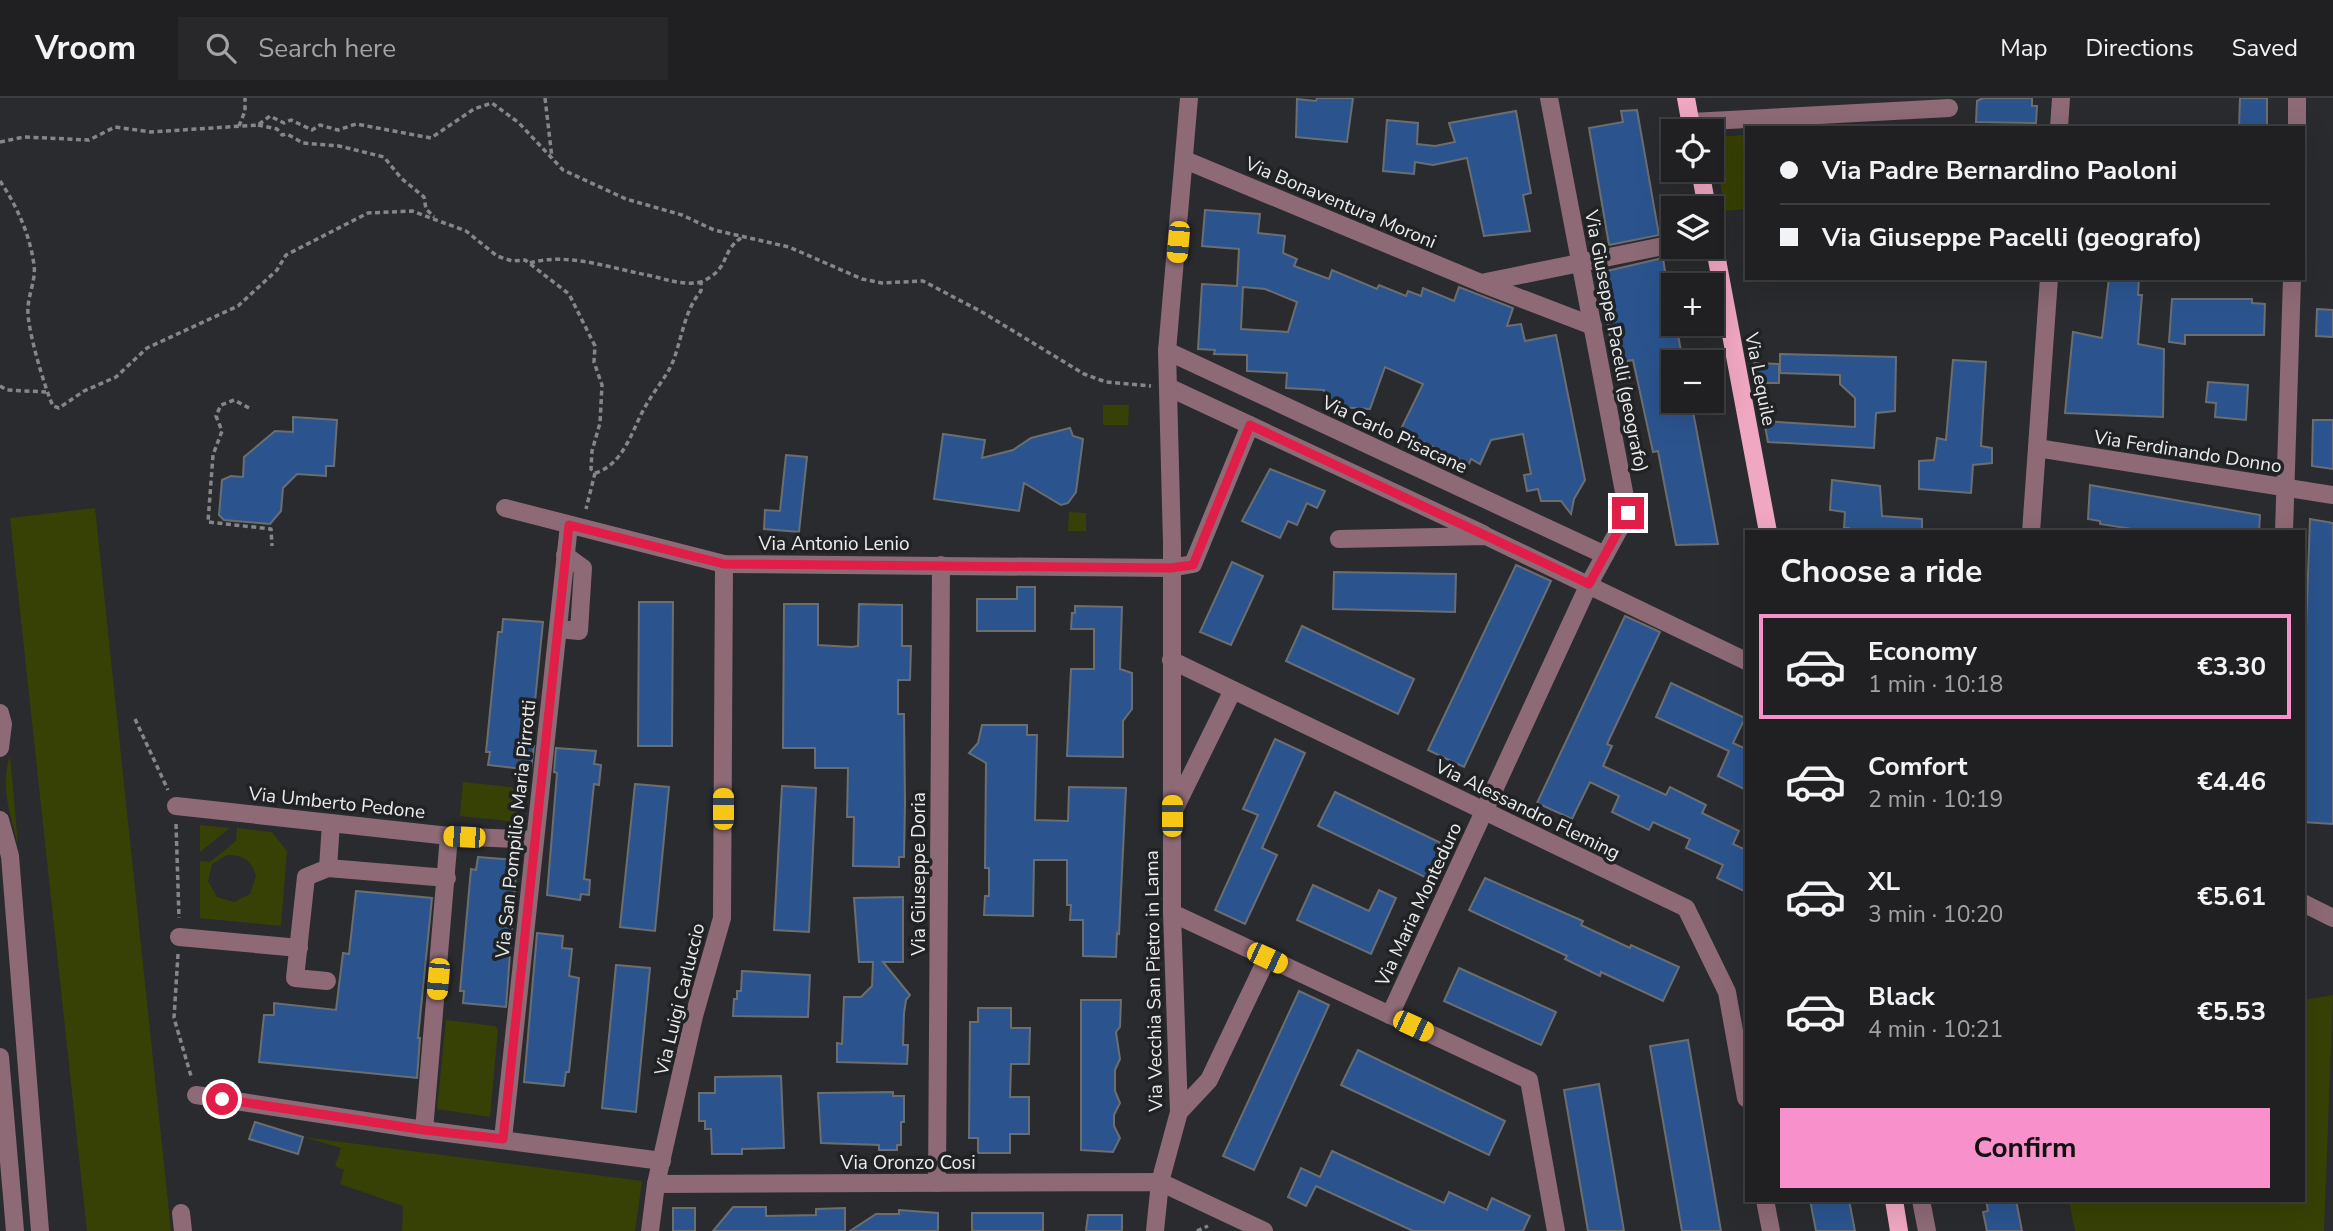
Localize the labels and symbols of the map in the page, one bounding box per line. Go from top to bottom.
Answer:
street label: Via Bonaventura Moroni [1240,150,1440,255]
street label: Via Giuseppe Pacelli (geografo) [1578,207,1654,475]
car [1166,220,1191,264]
street label: Via Lequile [1738,329,1782,428]
street label: Via Carlo Pisacane [1317,389,1472,480]
street label: Via Ferdinando Donno [2091,424,2284,480]
route end [1612,497,1644,529]
street label: Via Antonio Lenio [758,531,909,557]
street label: Via San Pompilio Maria Pirrotti [489,699,542,961]
street label: Via Alessandro Fleming [1430,753,1624,866]
street label: Via Umberto Pedone [246,781,426,825]
car [713,788,734,830]
street label: Via Giuseppe Doria [906,792,932,957]
car [1162,795,1183,837]
street label: Via Maria Monteduro [1369,818,1468,992]
car [443,825,486,849]
street label: Via Vecchia San Pietro in Lama [1139,850,1169,1113]
street label: Via Luigi Carluccio [648,920,711,1079]
car [1244,940,1291,976]
car [426,957,451,1001]
car [1390,1008,1437,1044]
route start [206,1083,238,1115]
street label: Via Oronzo Cosi [839,1150,976,1176]

